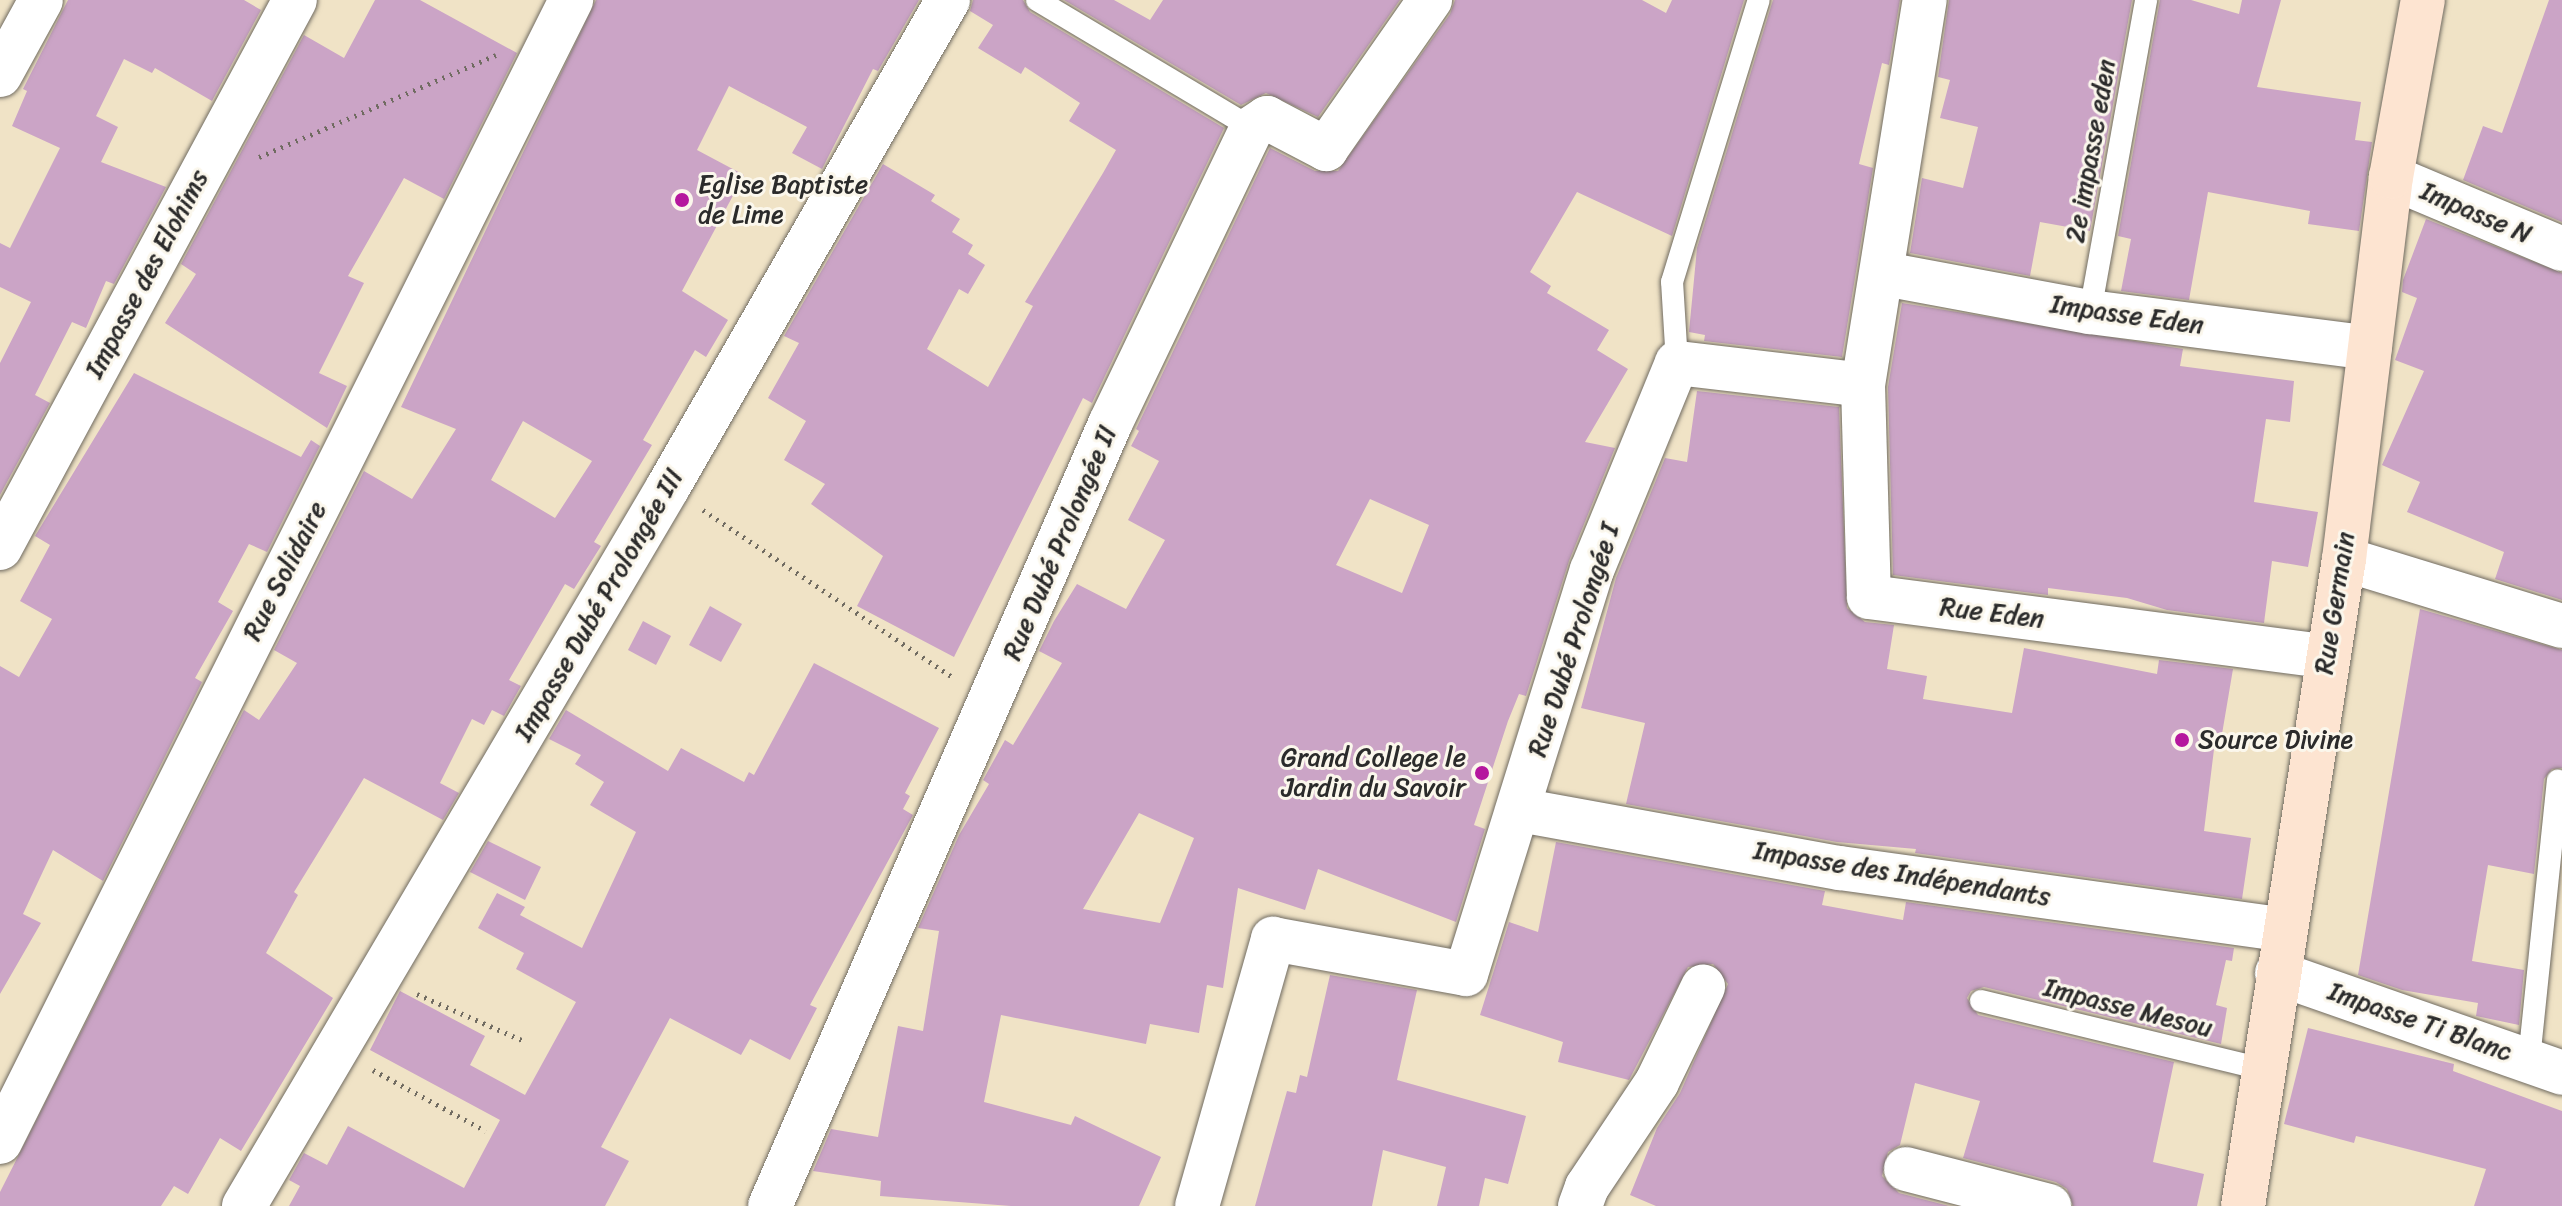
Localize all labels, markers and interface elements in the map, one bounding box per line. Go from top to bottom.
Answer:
street label: 2e impasse eden [2060,57,2122,245]
street label: Impasse des Elohims [78,164,216,384]
place label: Eglise Baptiste de Lime [698,169,867,230]
street label: Impasse N [2416,176,2536,250]
marker: Eglise Baptiste de Lime [673,191,691,209]
street label: Impasse Eden [2048,289,2206,341]
street label: Rue Dubé Prolongée II [996,421,1124,665]
street label: Impasse Dubé Prolongée III [508,463,690,747]
street label: Rue Solidaire [237,496,333,646]
street label: Rue Dubé Prolongée I [1521,519,1627,761]
street label: Rue Germain [2308,529,2362,677]
street label: Rue Eden [1938,591,2046,635]
place label: Source Divine [2198,724,2353,756]
marker: Source Divine [2173,731,2191,749]
place label: Grand College le Jardin du Savoir [1281,742,1466,804]
marker: Grand College le Jardin du Savoir [1473,764,1491,782]
street label: Impasse des Indépendants [1750,835,2054,913]
street label: Impasse Mesou [2040,972,2216,1044]
street label: Impasse Ti Blanc [2324,976,2516,1068]

